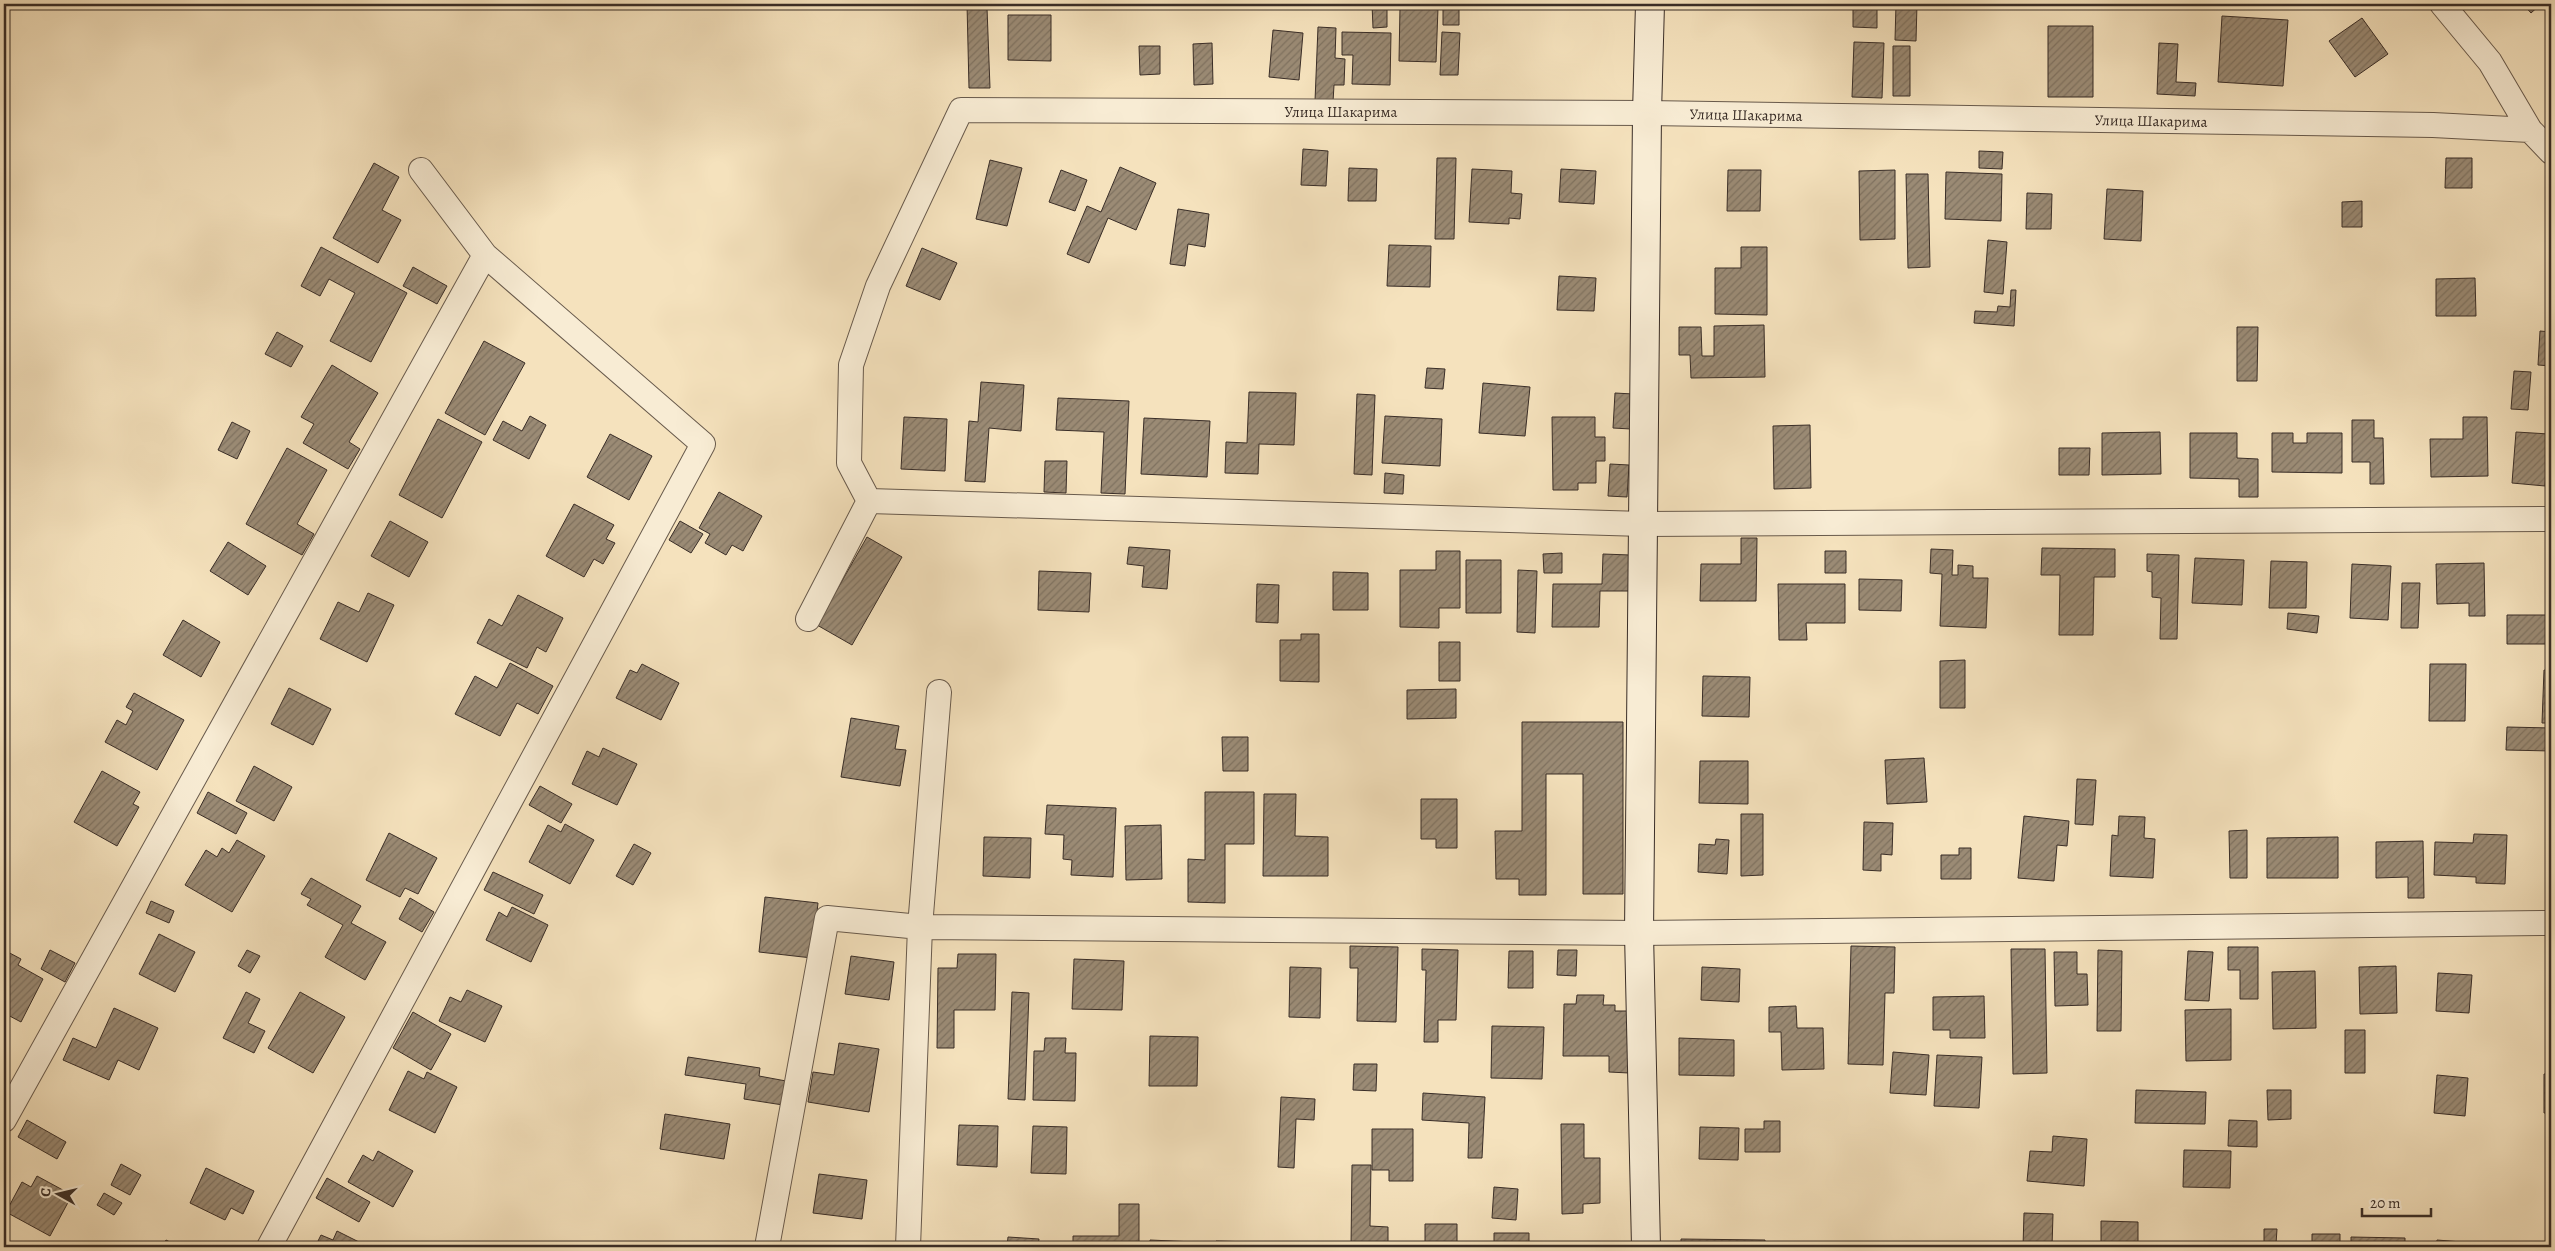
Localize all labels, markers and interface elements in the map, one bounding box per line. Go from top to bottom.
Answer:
street label: Улица Шакарима [1285,102,1398,122]
street label: Улица Шакарима [1689,104,1803,126]
street label: Улица Шакарима [2094,110,2208,132]
north arrow [32,1168,82,1218]
text: С [36,1186,56,1198]
scale bar [2362,1186,2431,1218]
text: 20 m [2370,1193,2401,1213]

